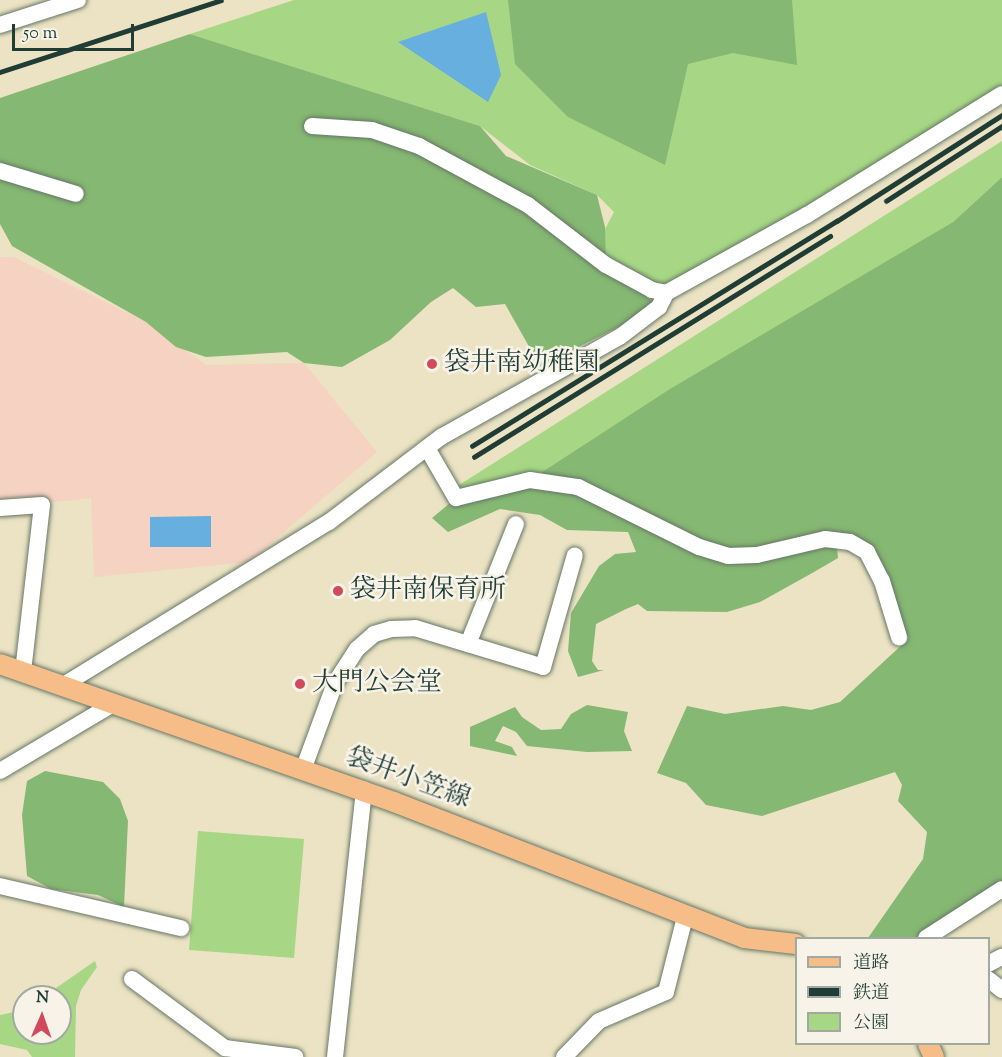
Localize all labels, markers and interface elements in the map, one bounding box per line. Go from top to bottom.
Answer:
scale bar [15,12,136,50]
text: 50 m [23,21,57,47]
place label: 袋井南幼稚園 [444,348,600,380]
marker: 袋井南幼稚園 [425,357,439,371]
place label: 袋井南保育所 [350,575,506,607]
marker: 袋井南保育所 [331,584,345,598]
place label: 大門公会堂 [312,668,442,700]
marker: 大門公会堂 [293,677,307,691]
street label: 袋井小笠線 [342,742,474,816]
legend [795,937,990,1045]
text: 道路 [853,951,889,977]
text: 鉄道 [853,981,889,1007]
north arrow [12,985,72,1045]
text: N [36,987,49,1010]
text: 公園 [853,1011,889,1037]

